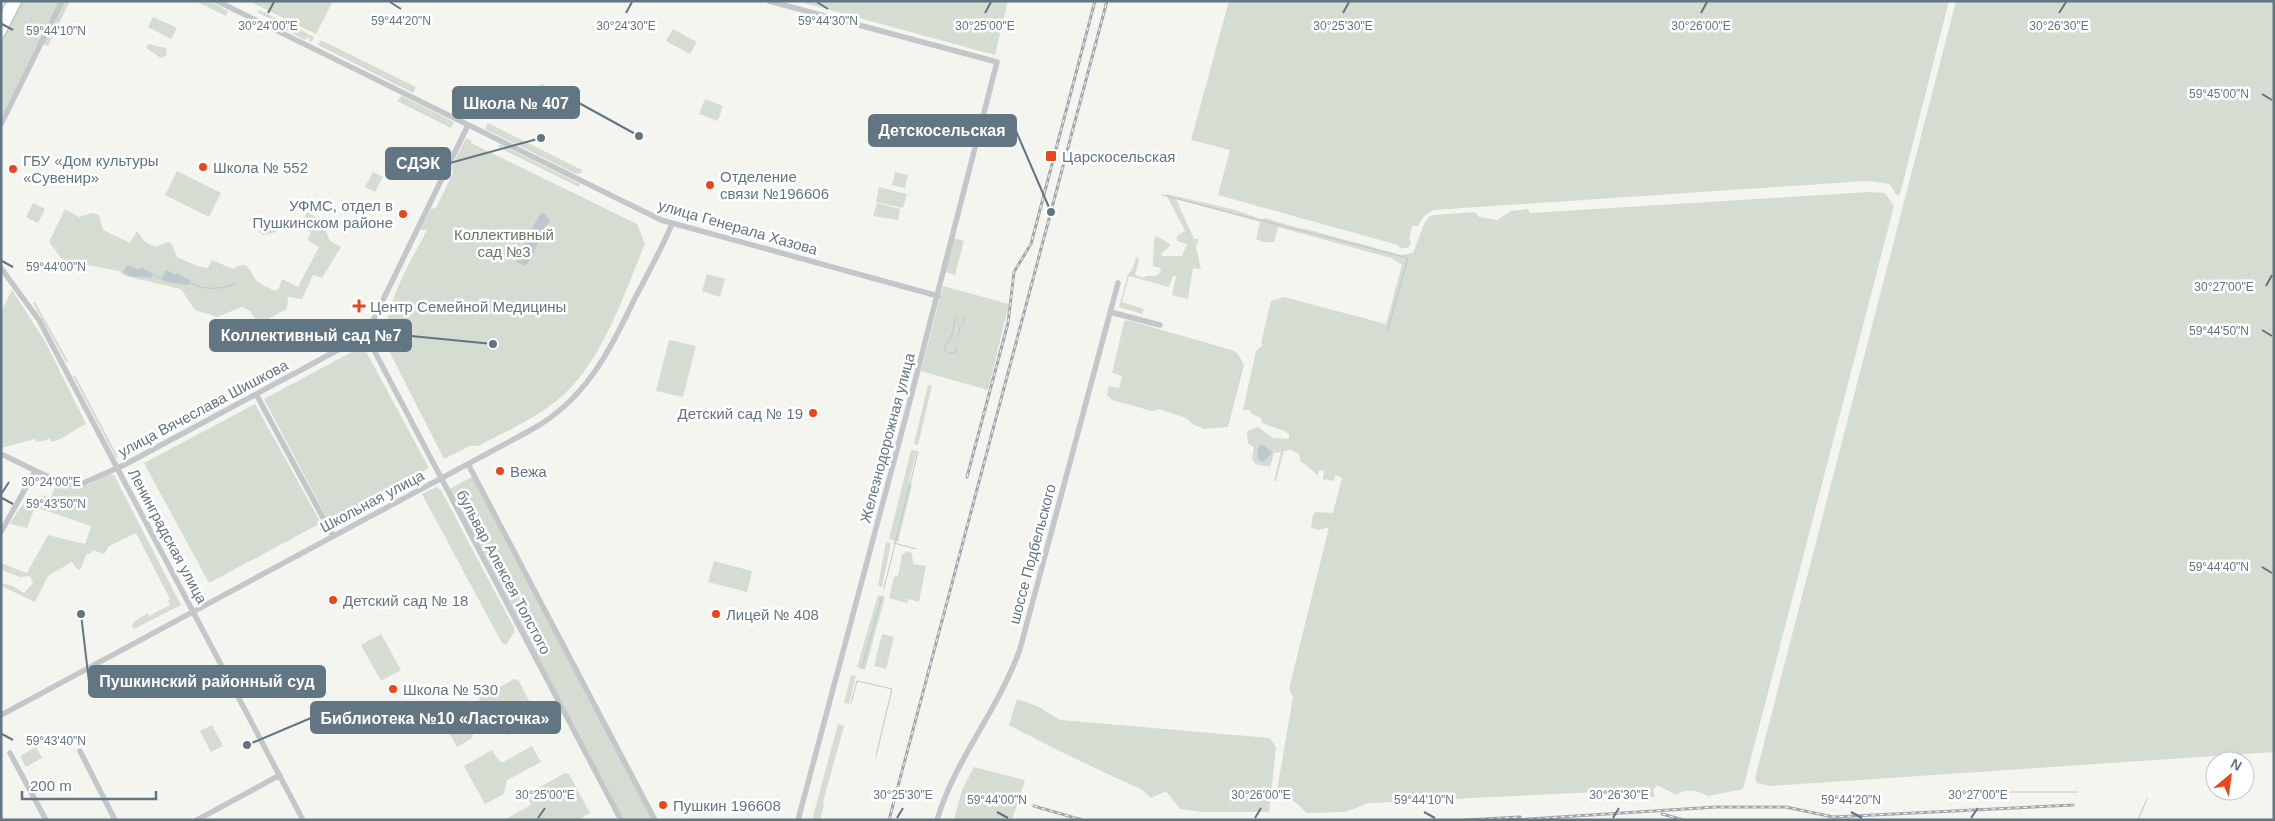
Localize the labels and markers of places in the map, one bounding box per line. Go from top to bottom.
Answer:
callout: Школа № 407 [453,87,579,118]
callout: Детскосельская [869,115,1016,146]
callout: СДЭК [386,148,450,179]
place label: Царскосельская [1062,148,1175,165]
marker: Царскосельская [1044,149,1058,163]
place label: ГБУ «Дом культуры «Сувенир» [23,152,159,186]
place label: Школа № 552 [213,159,308,176]
marker: Школа № 552 [197,161,209,173]
marker: ГБУ «Дом культуры «Сувенир» [7,163,19,175]
place label: Отделение связи №196606 [720,168,829,202]
marker: Отделение связи №196606 [704,179,716,191]
place label: УФМС, отдел в Пушкинском районе [252,197,393,231]
marker: УФМС, отдел в Пушкинском районе [397,208,409,220]
place label: Центр Семейной Медицины [370,298,566,315]
marker: Центр Семейной Медицины [352,299,366,313]
callout: Коллективный сад №7 [210,320,411,351]
place label: Детский сад № 19 [678,405,803,422]
marker: Детский сад № 19 [807,407,819,419]
place label: Вежа [510,463,547,480]
marker: Вежа [494,465,506,477]
place label: Детский сад № 18 [343,592,468,609]
marker: Детский сад № 18 [327,594,339,606]
place label: Лицей № 408 [726,606,819,623]
marker: Лицей № 408 [710,608,722,620]
callout: Пушкинский районный суд [89,666,325,697]
place label: Школа № 530 [403,681,498,698]
marker: Школа № 530 [387,683,399,695]
callout: Библиотека №10 «Ласточка» [311,702,560,733]
place label: Пушкин 196608 [673,797,781,814]
marker: Пушкин 196608 [657,799,669,811]

